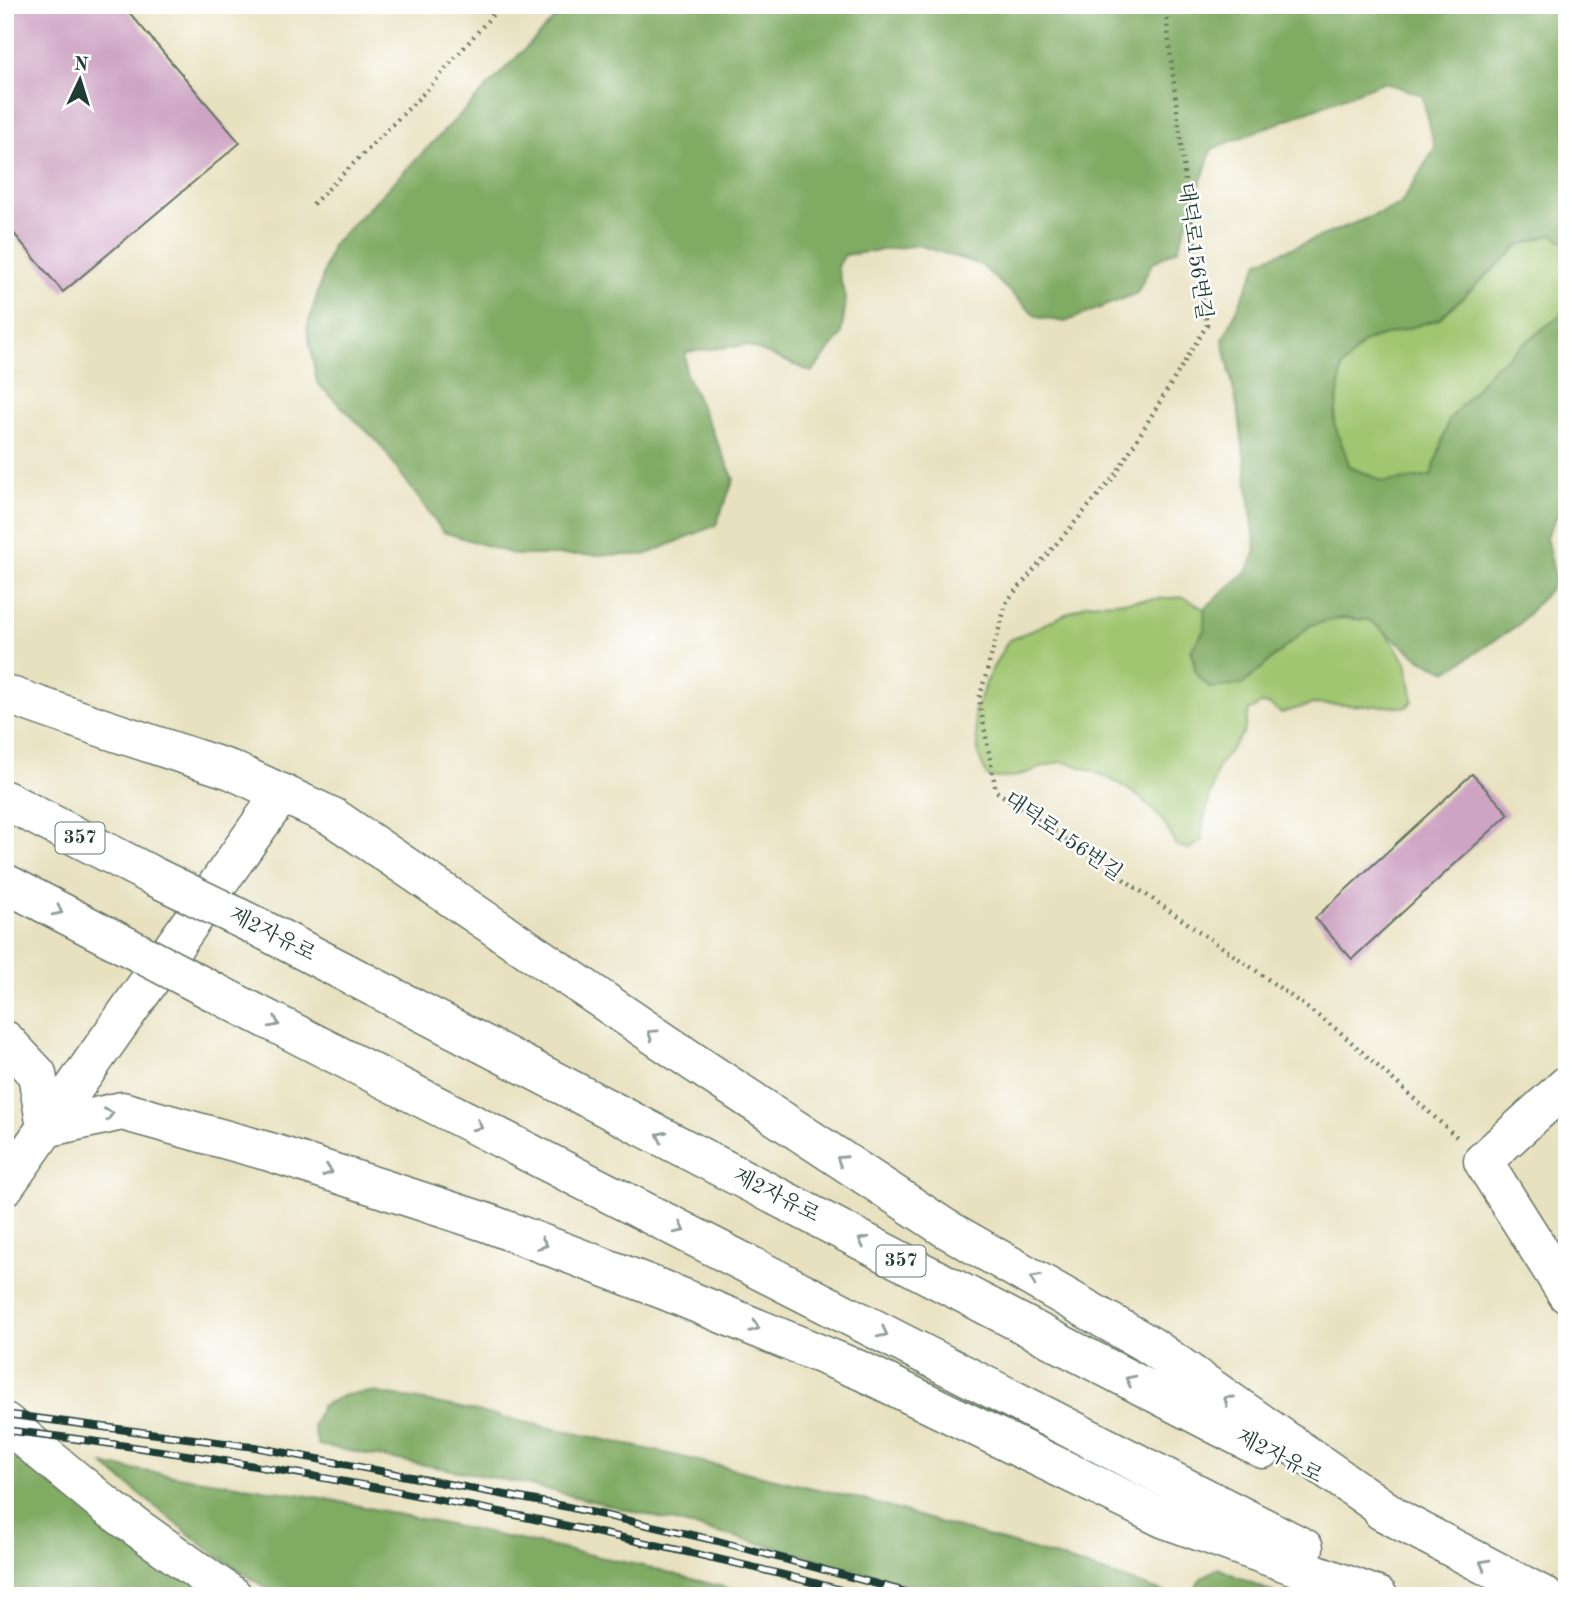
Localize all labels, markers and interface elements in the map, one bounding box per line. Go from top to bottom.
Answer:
north arrow [46,46,116,116]
text: N [73,56,89,76]
street label: 대덕로156번길 [1174,181,1216,321]
street label: 대덕로156번길 [1000,787,1127,885]
road number: 357 [56,822,104,853]
one-way arrow [51,903,63,916]
street label: 제2자유로 [226,903,319,966]
one-way arrow [268,1014,280,1028]
one-way arrow [647,1030,660,1042]
one-way arrow [103,1108,115,1122]
one-way arrow [471,1118,483,1131]
one-way arrow [656,1131,668,1145]
one-way arrow [836,1155,849,1168]
one-way arrow [322,1163,334,1177]
street label: 제2자유로 [730,1164,823,1227]
one-way arrow [673,1221,685,1235]
one-way arrow [537,1236,549,1250]
one-way arrow [858,1236,870,1250]
road number: 357 [876,1246,926,1276]
one-way arrow [1029,1275,1042,1288]
one-way arrow [748,1319,760,1333]
one-way arrow [876,1324,888,1338]
one-way arrow [1125,1375,1137,1388]
one-way arrow [1222,1395,1235,1408]
street label: 제2자유로 [1233,1425,1326,1488]
one-way arrow [1479,1559,1491,1573]

